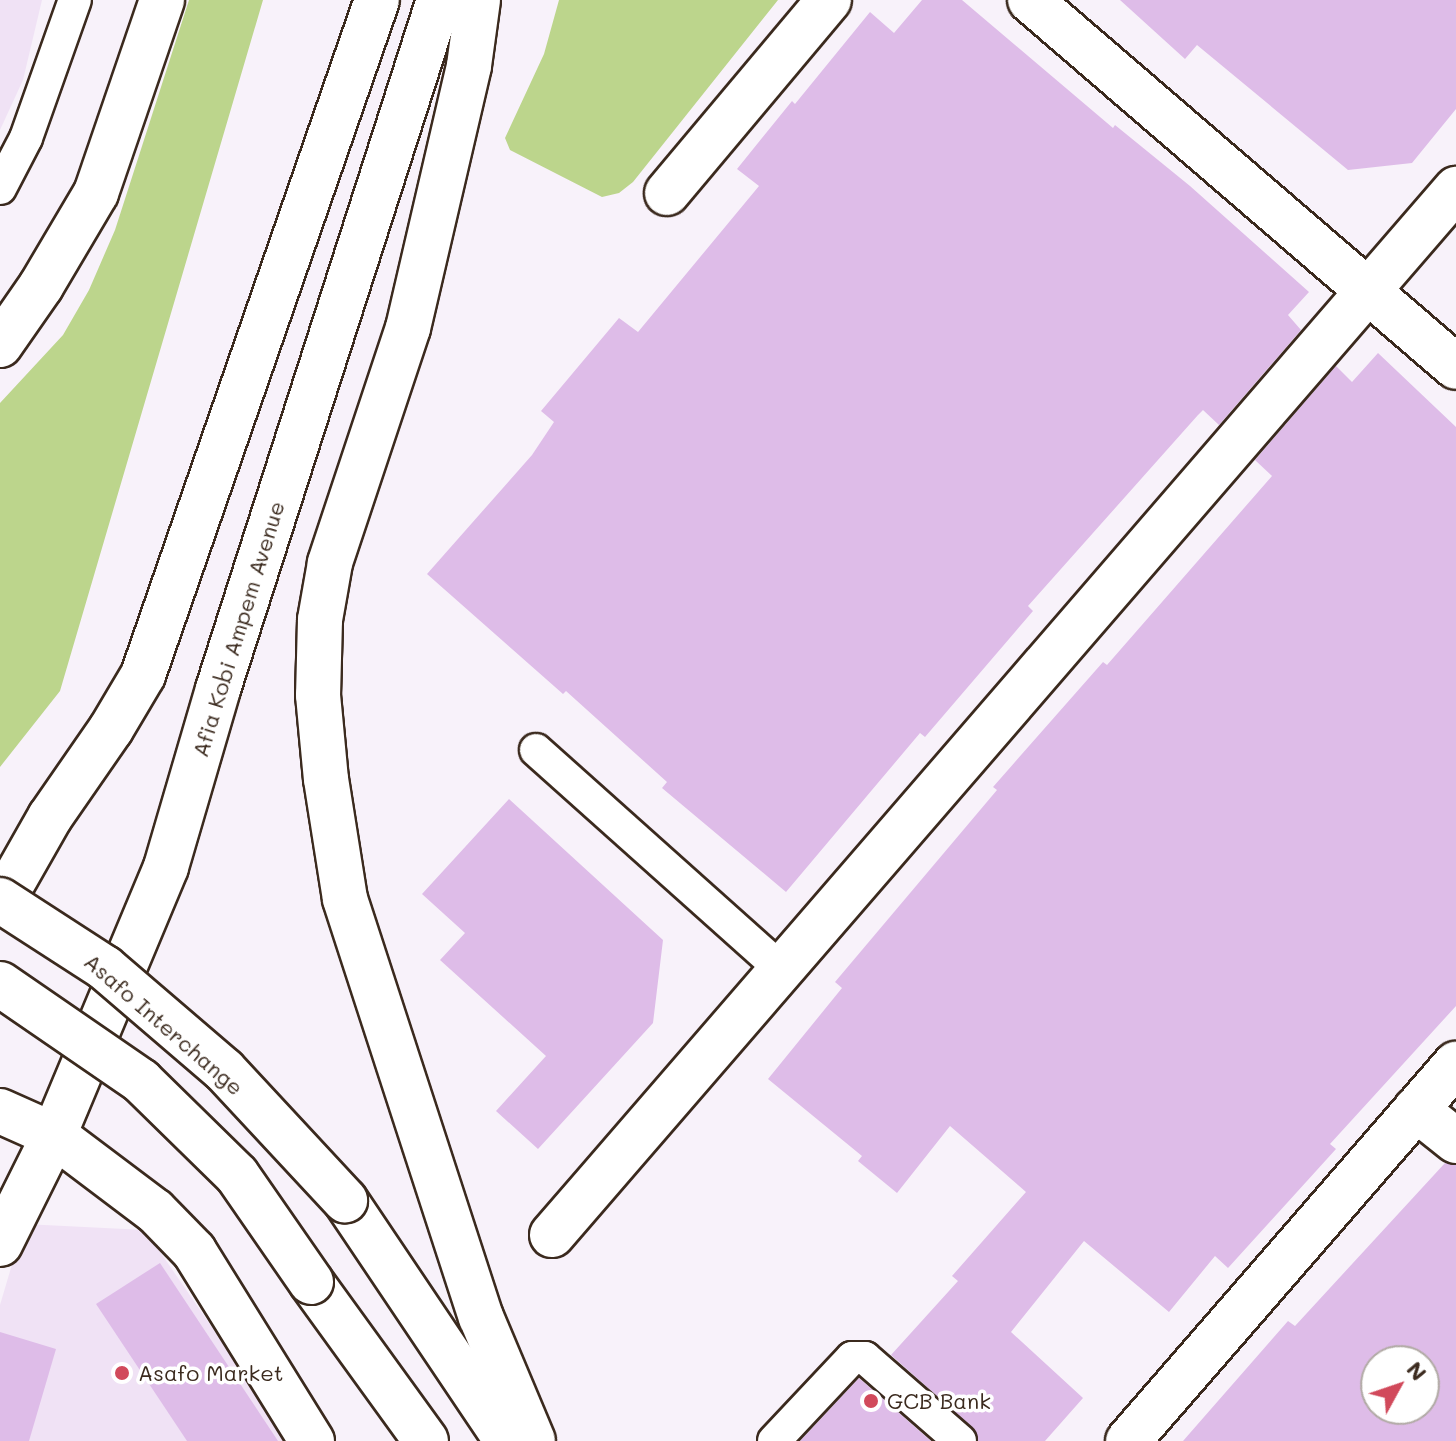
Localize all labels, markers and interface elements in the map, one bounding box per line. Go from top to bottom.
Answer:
street label: Afia Kobi Ampem Avenue [186,498,290,760]
street label: Asafo Interchange [79,948,249,1100]
north arrow [1360,1345,1440,1425]
text: N [1401,1355,1434,1386]
place label: Asafo Market [138,1360,284,1386]
marker: Asafo Market [113,1364,131,1382]
place label: GCB Bank [887,1388,991,1414]
marker: GCB Bank [862,1392,880,1410]

